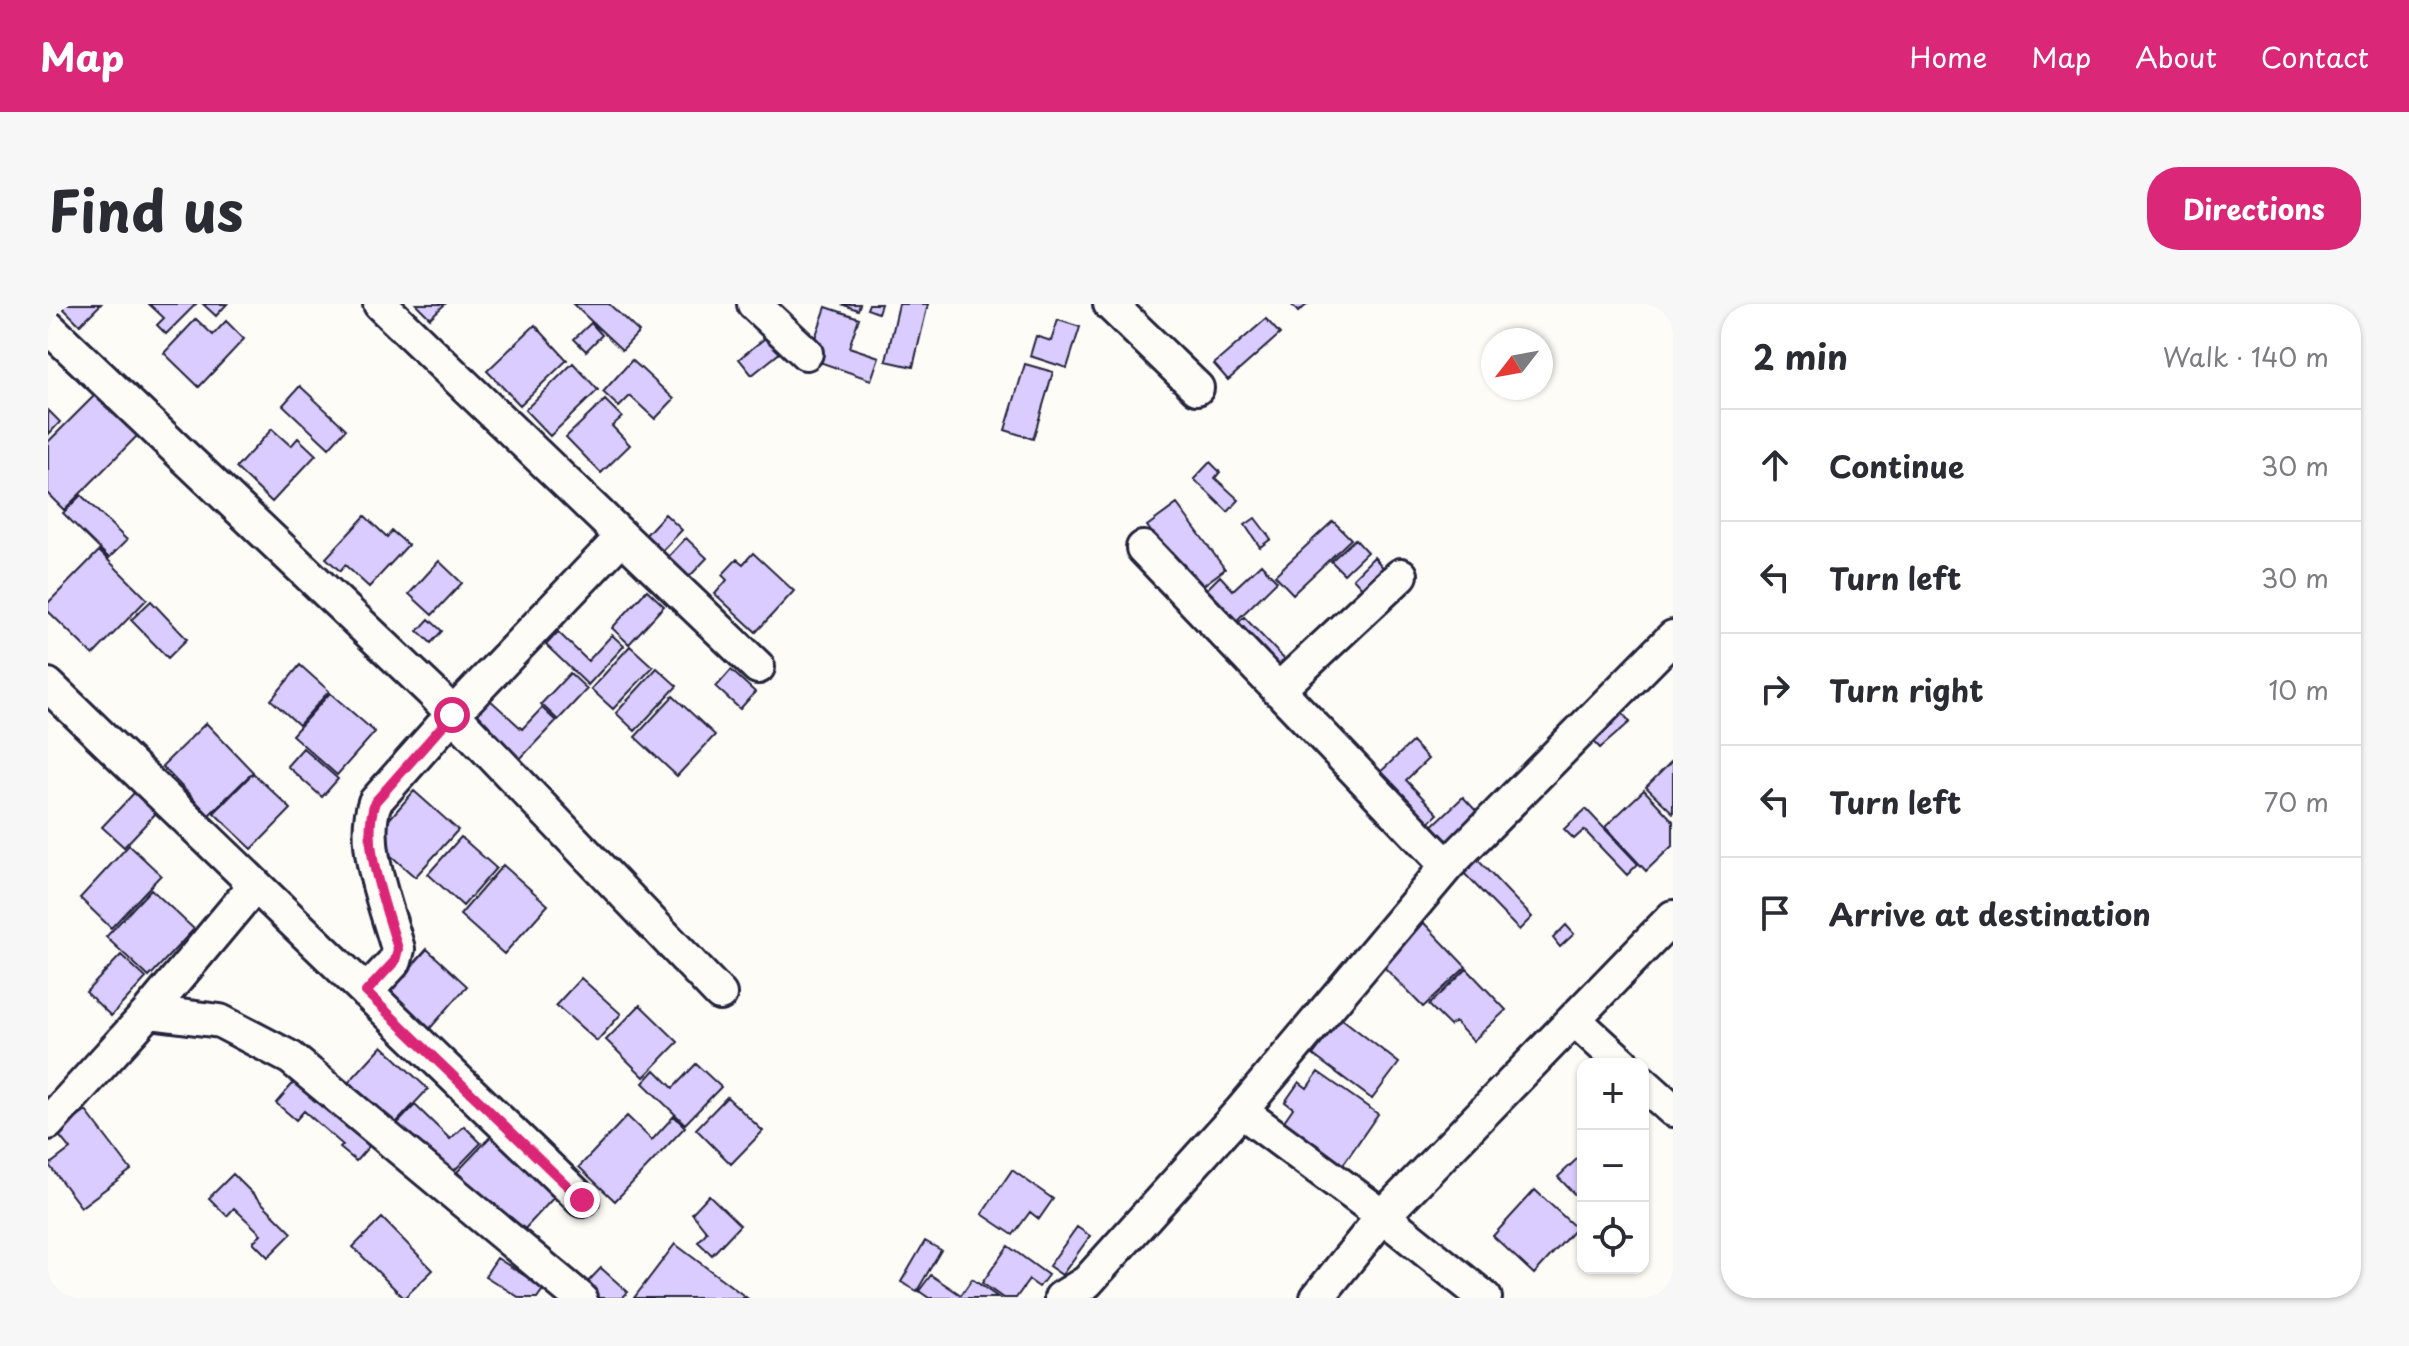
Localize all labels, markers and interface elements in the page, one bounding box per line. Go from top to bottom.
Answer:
text: Map [40,28,124,85]
text: Home [1909,35,1987,78]
text: Map [2031,35,2091,78]
text: About [2135,35,2217,78]
text: Contact [2261,35,2369,78]
text: Find us [48,166,244,251]
button: Directions [2147,167,2361,250]
north arrow [1481,328,1553,400]
text: 2 min [1753,330,1848,382]
text: Walk · 140 m [2163,337,2329,376]
icon: ahead [1753,443,1797,487]
text: Continue [1829,443,1964,488]
text: 30 m [2261,446,2329,485]
icon: left [1753,555,1797,599]
text: Turn left [1829,555,1961,600]
text: 30 m [2261,558,2329,597]
icon: right [1753,667,1797,711]
text: Turn right [1829,667,1984,712]
text: 10 m [2268,670,2329,709]
route start [434,697,470,733]
icon: left [1753,779,1797,823]
text: Turn left [1829,779,1961,824]
text: 70 m [2264,782,2329,821]
icon: arrive [1753,891,1797,935]
text: Arrive at destination [1829,891,2151,936]
map controls [1577,1058,1649,1274]
button: + [1577,1058,1649,1130]
button: − [1577,1130,1649,1202]
route end [564,1182,600,1218]
button: locate [1577,1202,1649,1274]

